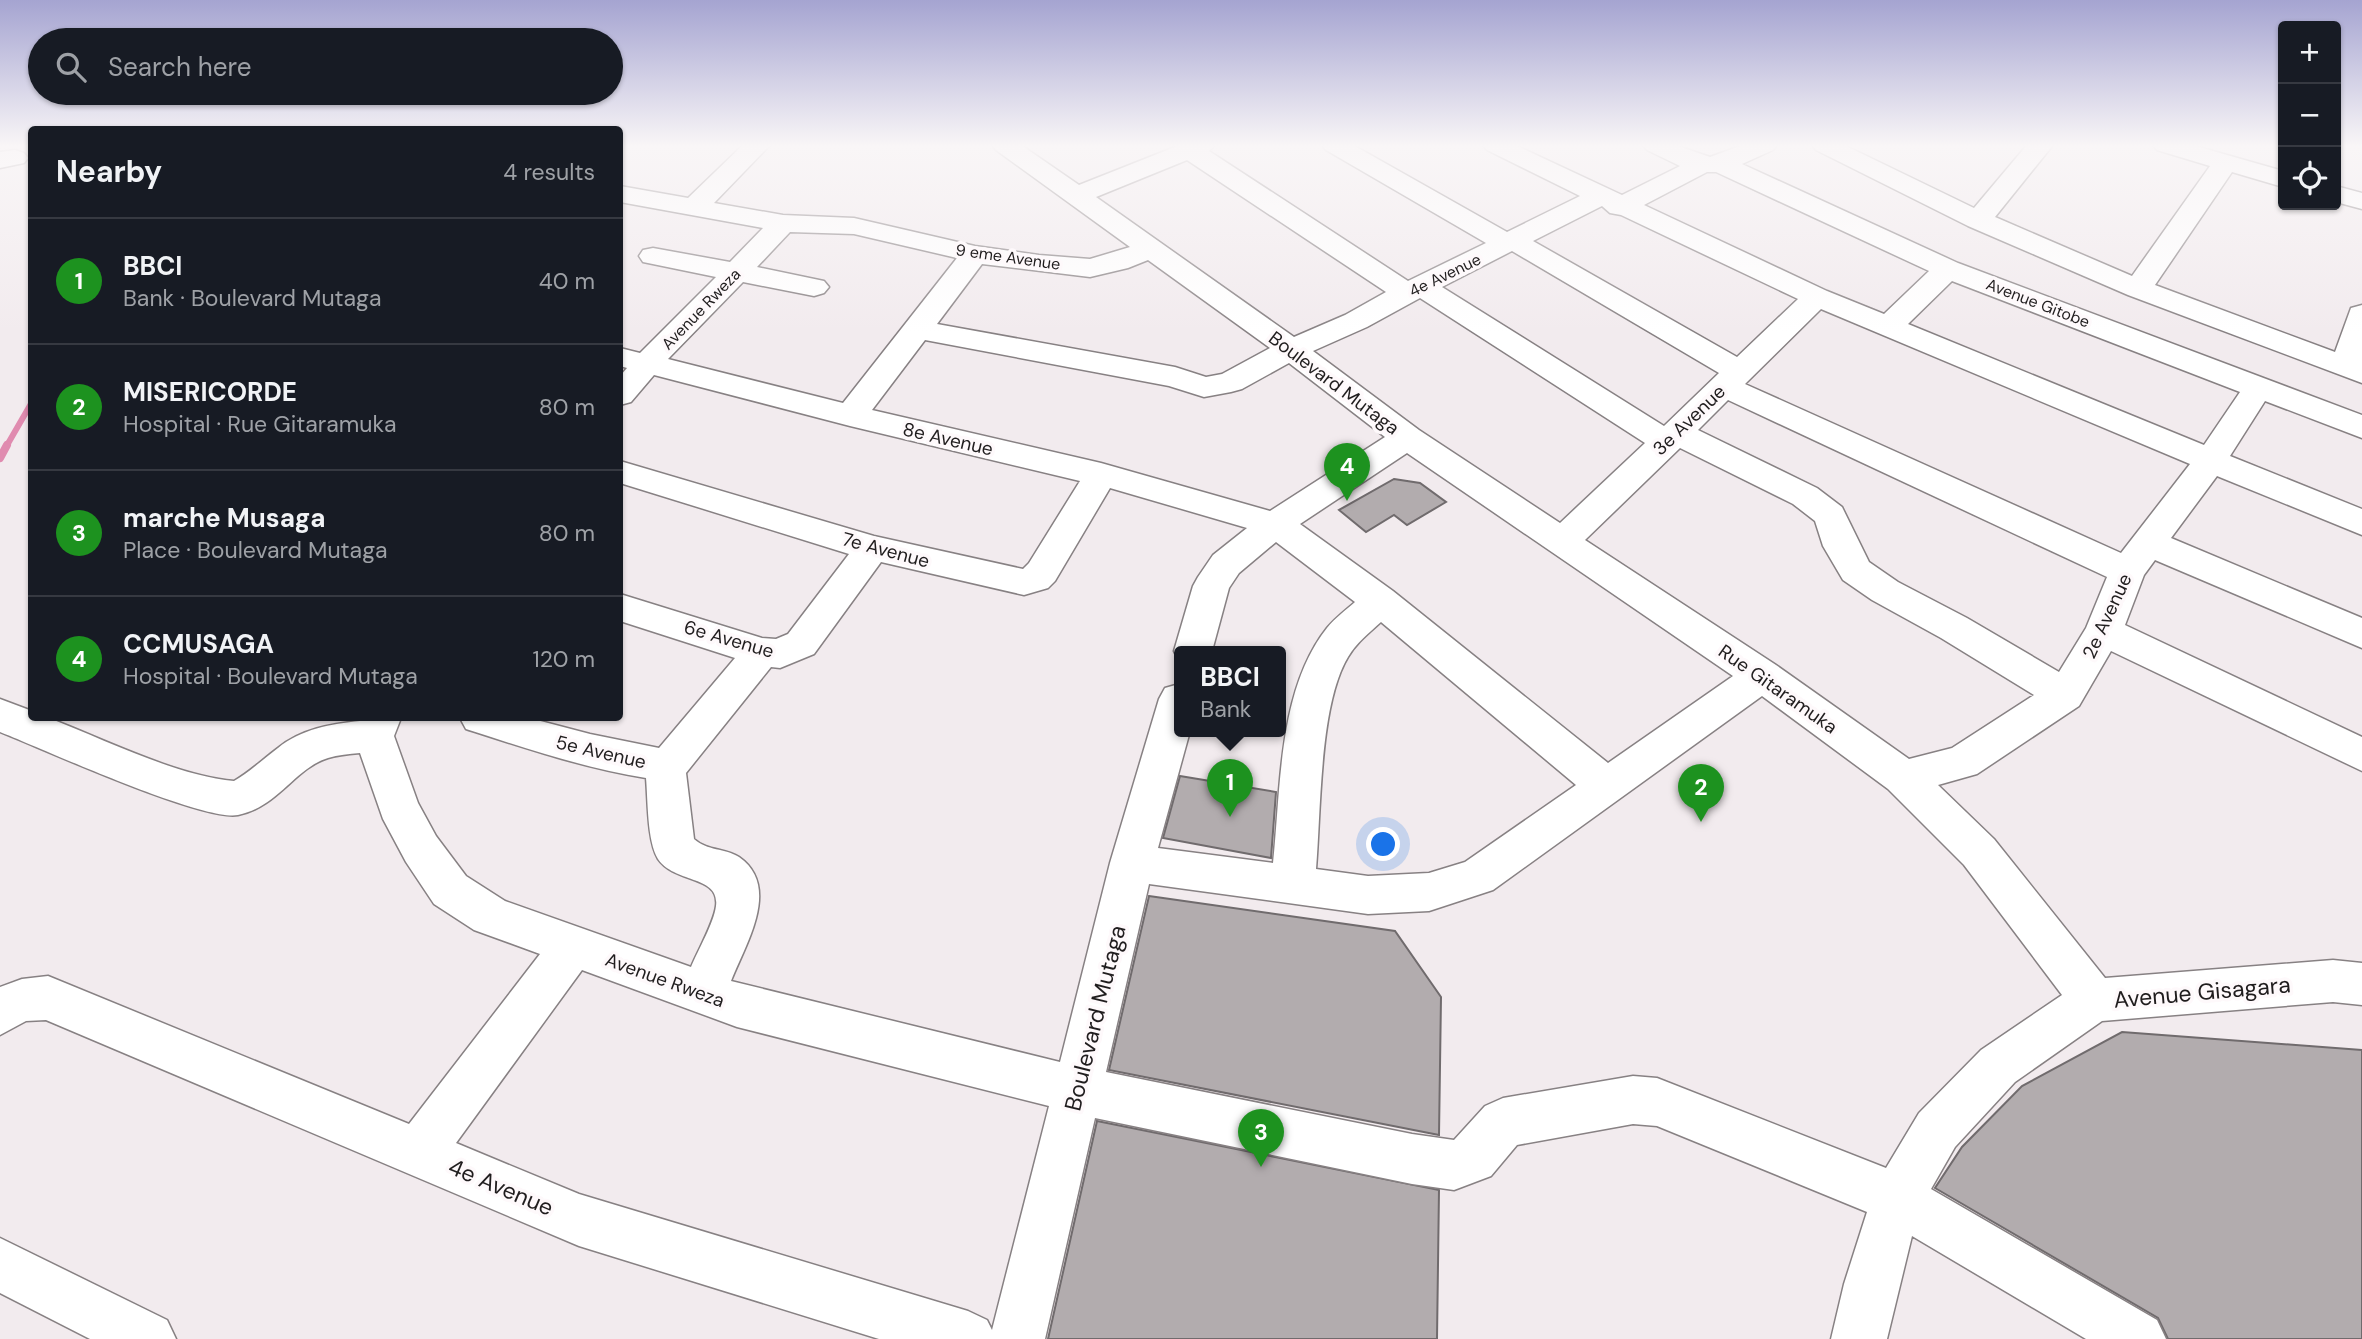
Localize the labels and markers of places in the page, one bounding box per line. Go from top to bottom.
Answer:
pin: 4 [1324,443,1370,501]
pin: 1 [1207,759,1253,817]
pin: 2 [1678,764,1724,822]
pin: 3 [1238,1109,1284,1167]

